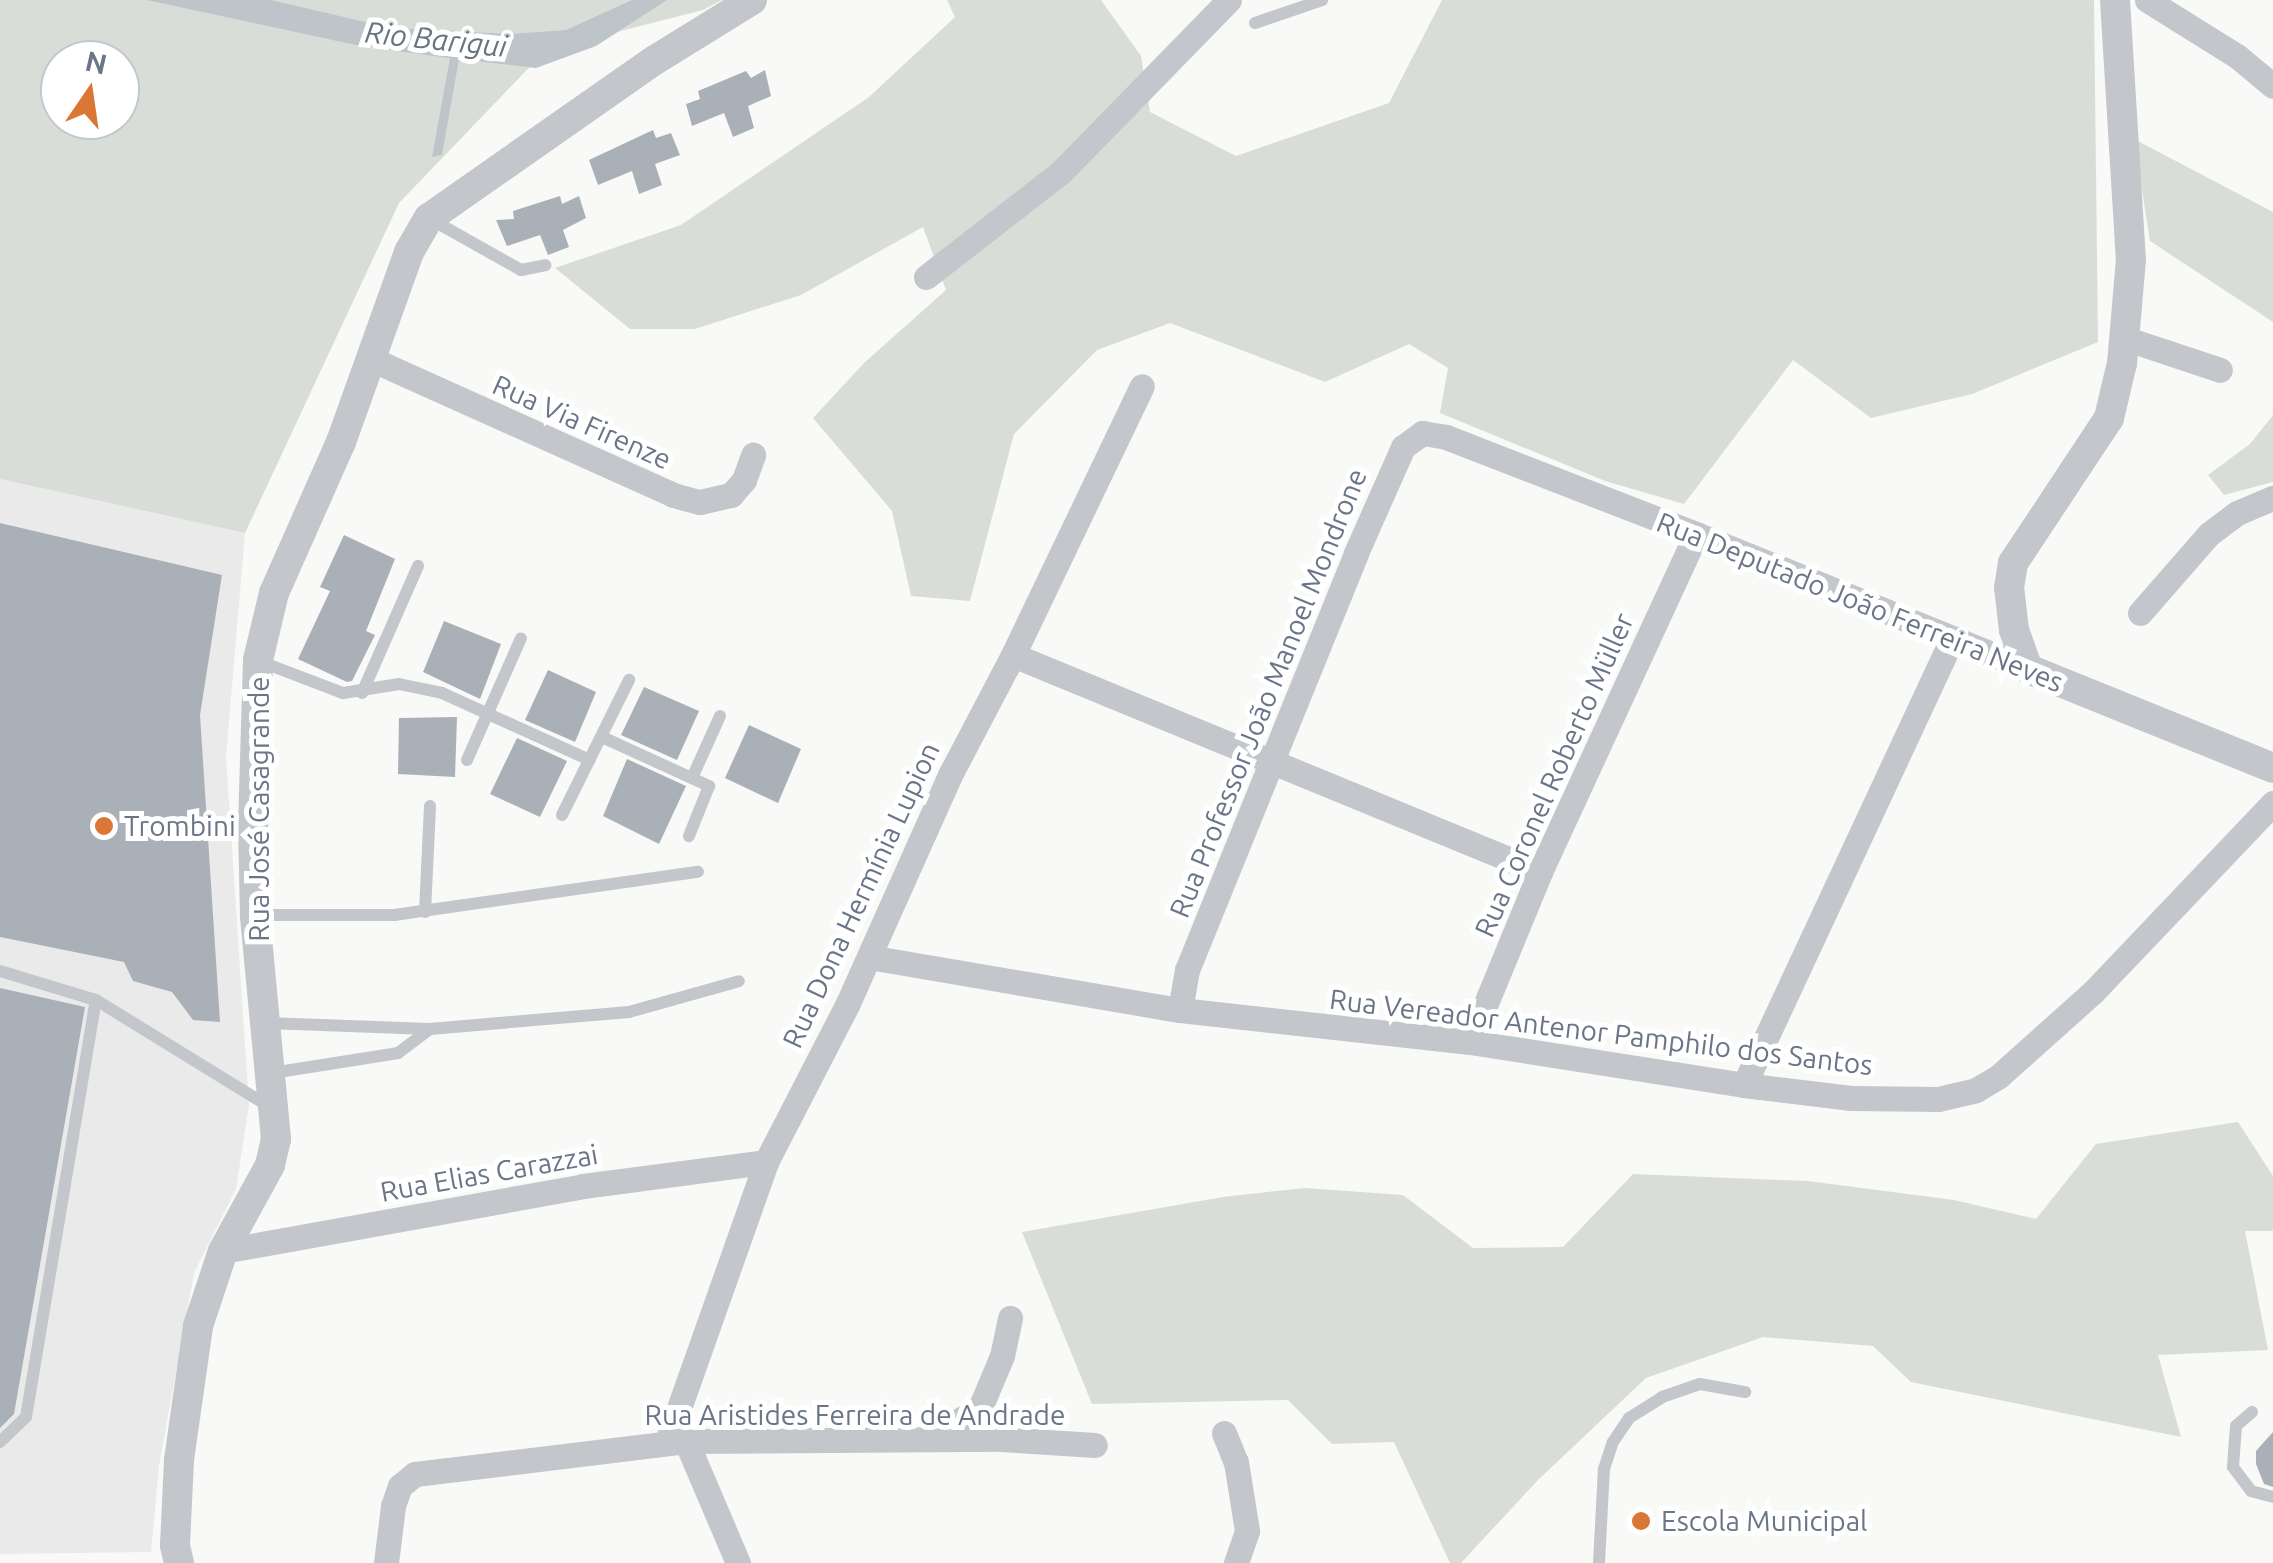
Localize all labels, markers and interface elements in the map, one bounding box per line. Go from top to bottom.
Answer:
water label: Rio Barigui [363,14,509,64]
north arrow [40,40,140,140]
text: N [83,45,110,80]
street label: Rua Via Firenze [487,368,677,476]
street label: Rua Professor João Manoel Mondrone [1162,464,1374,922]
street label: Rua Deputado João Ferreira Neves [1652,505,2068,699]
street label: Rua Coronel Roberto Müller [1467,608,1641,942]
street label: Rua José Casagrande [242,676,276,942]
street label: Rua Dona Hermínia Lupion [775,737,947,1053]
place label: Trombini [124,809,236,843]
marker: Trombini [93,815,115,837]
street label: Rua Vereador Antenor Pamphilo dos Santos [1328,982,1874,1082]
street label: Rua Elias Carazzai [378,1137,600,1209]
street label: Rua Aristides Ferreira de Andrade [645,1398,1065,1432]
place label: Escola Municipal [1661,1504,1867,1538]
marker: Escola Municipal [1630,1510,1652,1532]

